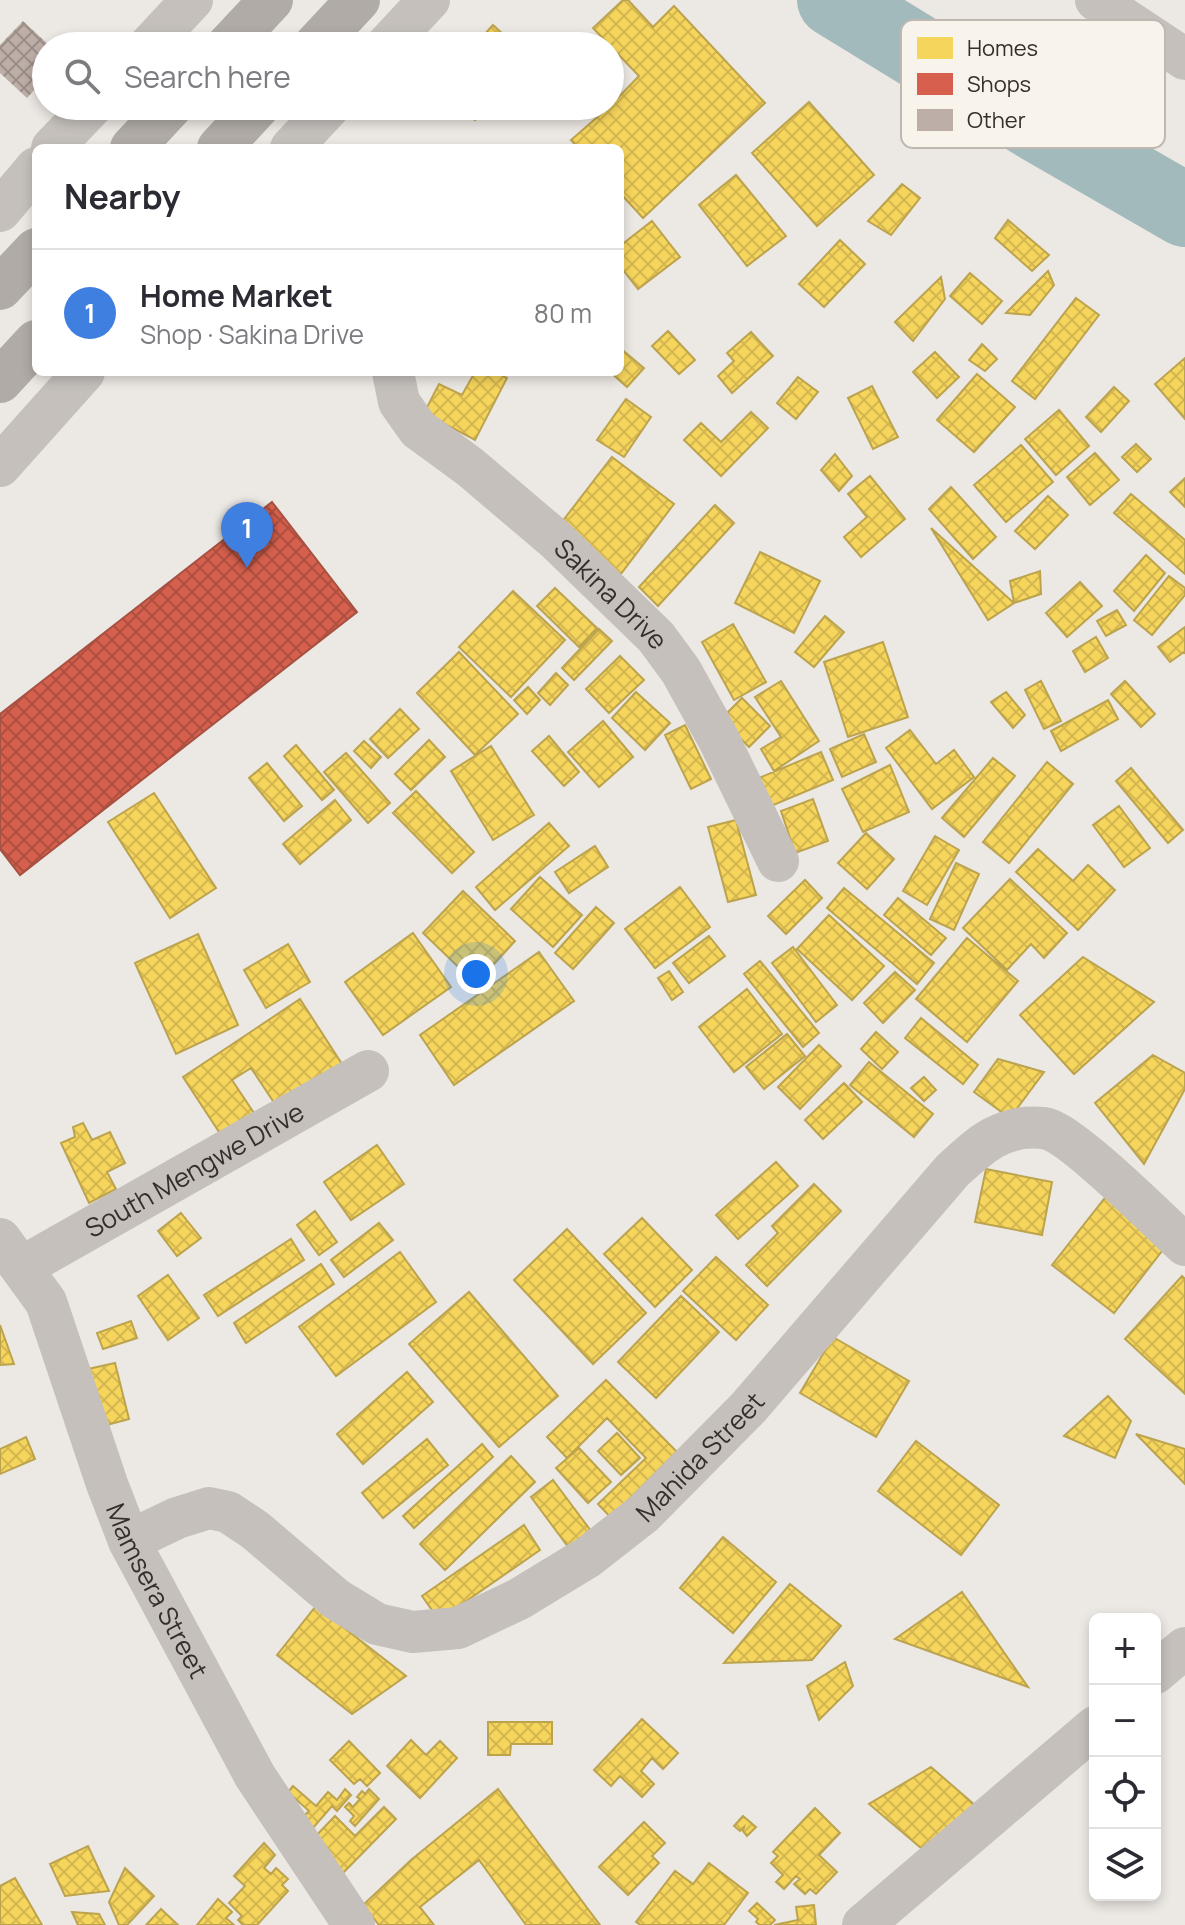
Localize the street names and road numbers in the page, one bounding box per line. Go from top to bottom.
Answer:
street label: Sakina Drive [547,530,677,656]
street label: South Mengwe Drive [78,1093,310,1246]
street label: Mahida Street [627,1384,772,1529]
street label: Mamsera Street [98,1498,217,1684]

